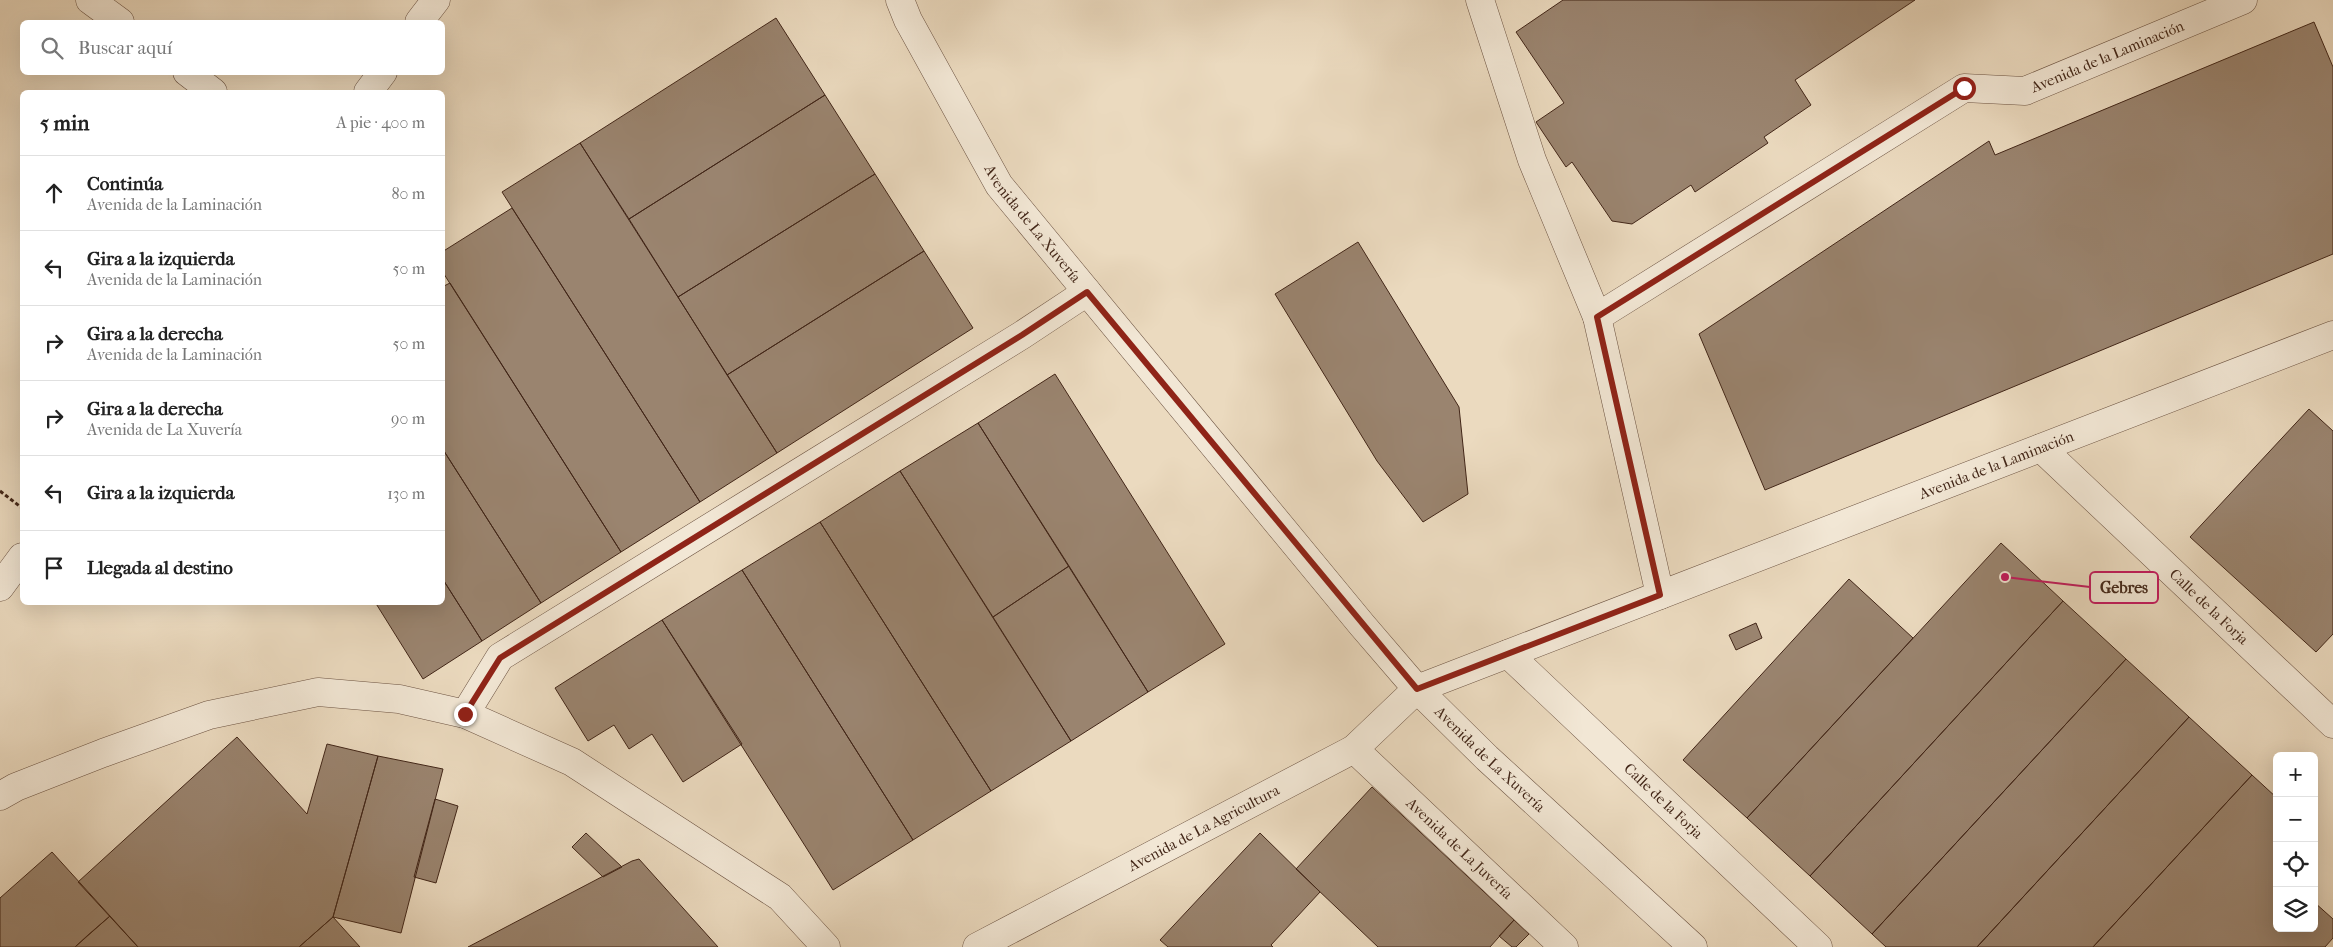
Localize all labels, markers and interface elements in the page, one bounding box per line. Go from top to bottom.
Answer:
street label: Avenida de la Laminación [2027,17,2187,97]
search box [20,20,445,75]
icon: search [38,34,66,62]
text: Buscar aquí [78,37,172,59]
route start [1953,77,1976,100]
text: 5 min [40,111,89,135]
text: A pie · 400 m [336,113,425,132]
street label: Avenida de La Xuvería [980,161,1085,287]
text: Continúa [87,173,163,195]
icon: ahead [40,179,68,207]
text: 80 m [391,184,425,203]
text: Avenida de la Laminación [87,195,262,214]
text: Gira a la izquierda [87,248,234,270]
icon: left [40,254,68,282]
text: 50 m [393,259,425,278]
text: Avenida de la Laminación [87,270,262,289]
text: Gira a la derecha [87,323,223,345]
icon: right [40,329,68,357]
text: 50 m [393,334,425,353]
text: Avenida de la Laminación [87,345,262,364]
text: Gira a la derecha [87,398,223,420]
icon: right [40,404,68,432]
text: 90 m [391,409,425,428]
text: Avenida de La Xuvería [87,420,242,439]
street label: Avenida de la Laminación [1916,427,2077,503]
icon: left [40,479,68,507]
text: Gira a la izquierda [87,482,234,504]
text: 130 m [387,484,425,503]
icon: arrive [40,554,68,582]
text: Llegada al destino [87,557,233,579]
street label: Calle de la Forja [2166,565,2253,649]
callout: Gebres [2090,572,2158,603]
text: Gebres [2100,578,2148,597]
street label: Avenida de La Xuvería [1430,702,1550,817]
route end [454,703,477,726]
map controls [2273,752,2318,932]
button: + [2273,752,2318,797]
street label: Calle de la Forja [1620,759,1708,843]
street label: Avenida de La Agricultura [1124,780,1283,876]
street label: Avenida de La Juvería [1402,793,1517,904]
button: − [2273,797,2318,842]
button: locate [2273,842,2318,887]
button: layers [2273,887,2318,932]

